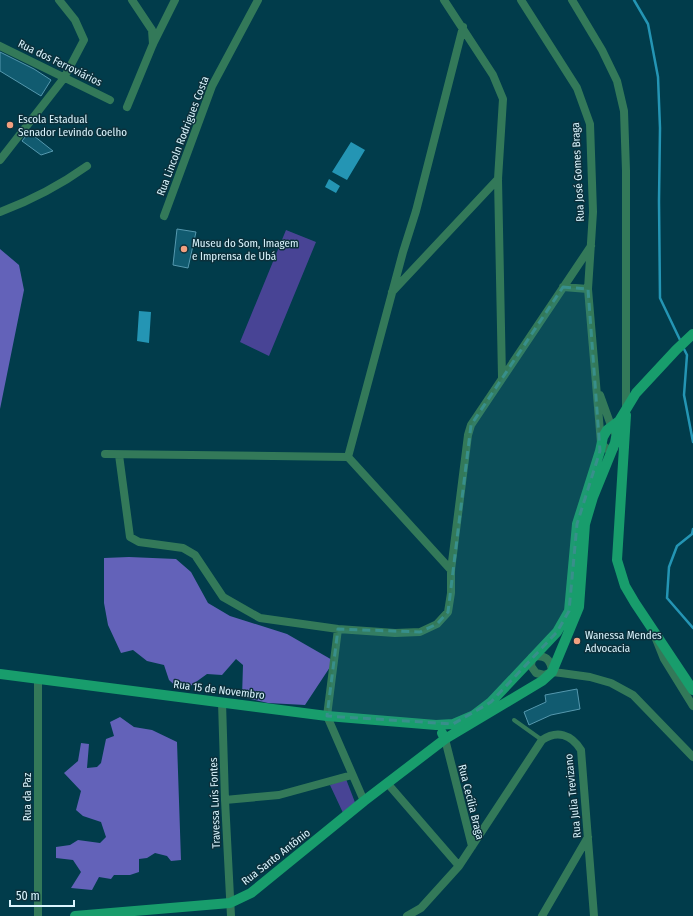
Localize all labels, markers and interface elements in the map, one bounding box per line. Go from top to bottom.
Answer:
street label: Rua dos Ferroviários [16,37,104,89]
street label: Rua Lincoln Rodrigues Costa [154,74,212,198]
place label: Escola Estadual Senador Levindo Coelho [18,113,127,139]
marker: Escola Estadual Senador Levindo Coelho [5,120,15,130]
street label: Rua José Gomes Braga [569,122,587,222]
place label: Museu do Som, Imagem e Imprensa de Ubá [192,237,298,263]
marker: Museu do Som, Imagem e Imprensa de Ubá [179,244,189,254]
place label: Wanessa Mendes Advocacia [585,629,662,655]
marker: Wanessa Mendes Advocacia [572,636,582,646]
street label: Rua 15 de Novembro [173,678,266,702]
street label: Rua Julia Trevizano [562,753,584,839]
street label: Travessa Luís Fontes [207,757,223,849]
street label: Rua Cecília Braga [455,763,487,841]
street label: Rua da Paz [21,772,34,821]
street label: Rua Santo Antônio [239,826,313,888]
scale bar [10,882,74,908]
text: 50 m [16,889,40,903]

